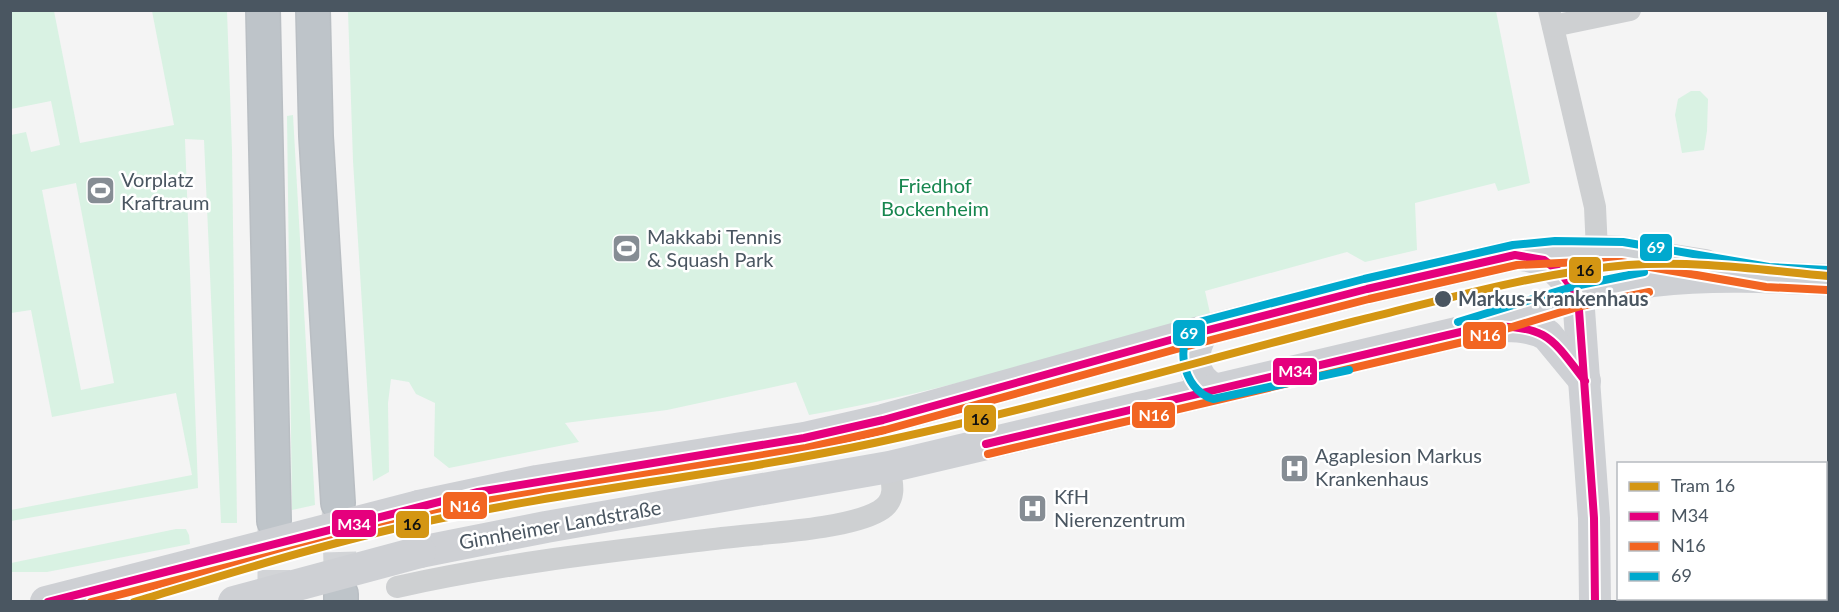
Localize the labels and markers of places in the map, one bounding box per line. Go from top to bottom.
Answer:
place label: Vorplatz Kraftraum [121,167,210,214]
sports icon: Vorplatz Kraftraum [84,175,116,207]
place label: Makkabi Tennis & Squash Park [647,224,782,271]
sports icon: Makkabi Tennis & Squash Park [610,232,642,264]
place label: Markus-Krankenhaus [1458,286,1649,310]
marker: Markus-Krankenhaus [1433,289,1453,309]
place label: Agaplesion Markus Krankenhaus [1315,443,1482,490]
hospital icon: Agaplesion Markus Krankenhaus [1278,452,1310,484]
place label: KfH Nierenzentrum [1054,484,1186,531]
hospital icon: KfH Nierenzentrum [1017,493,1049,525]

